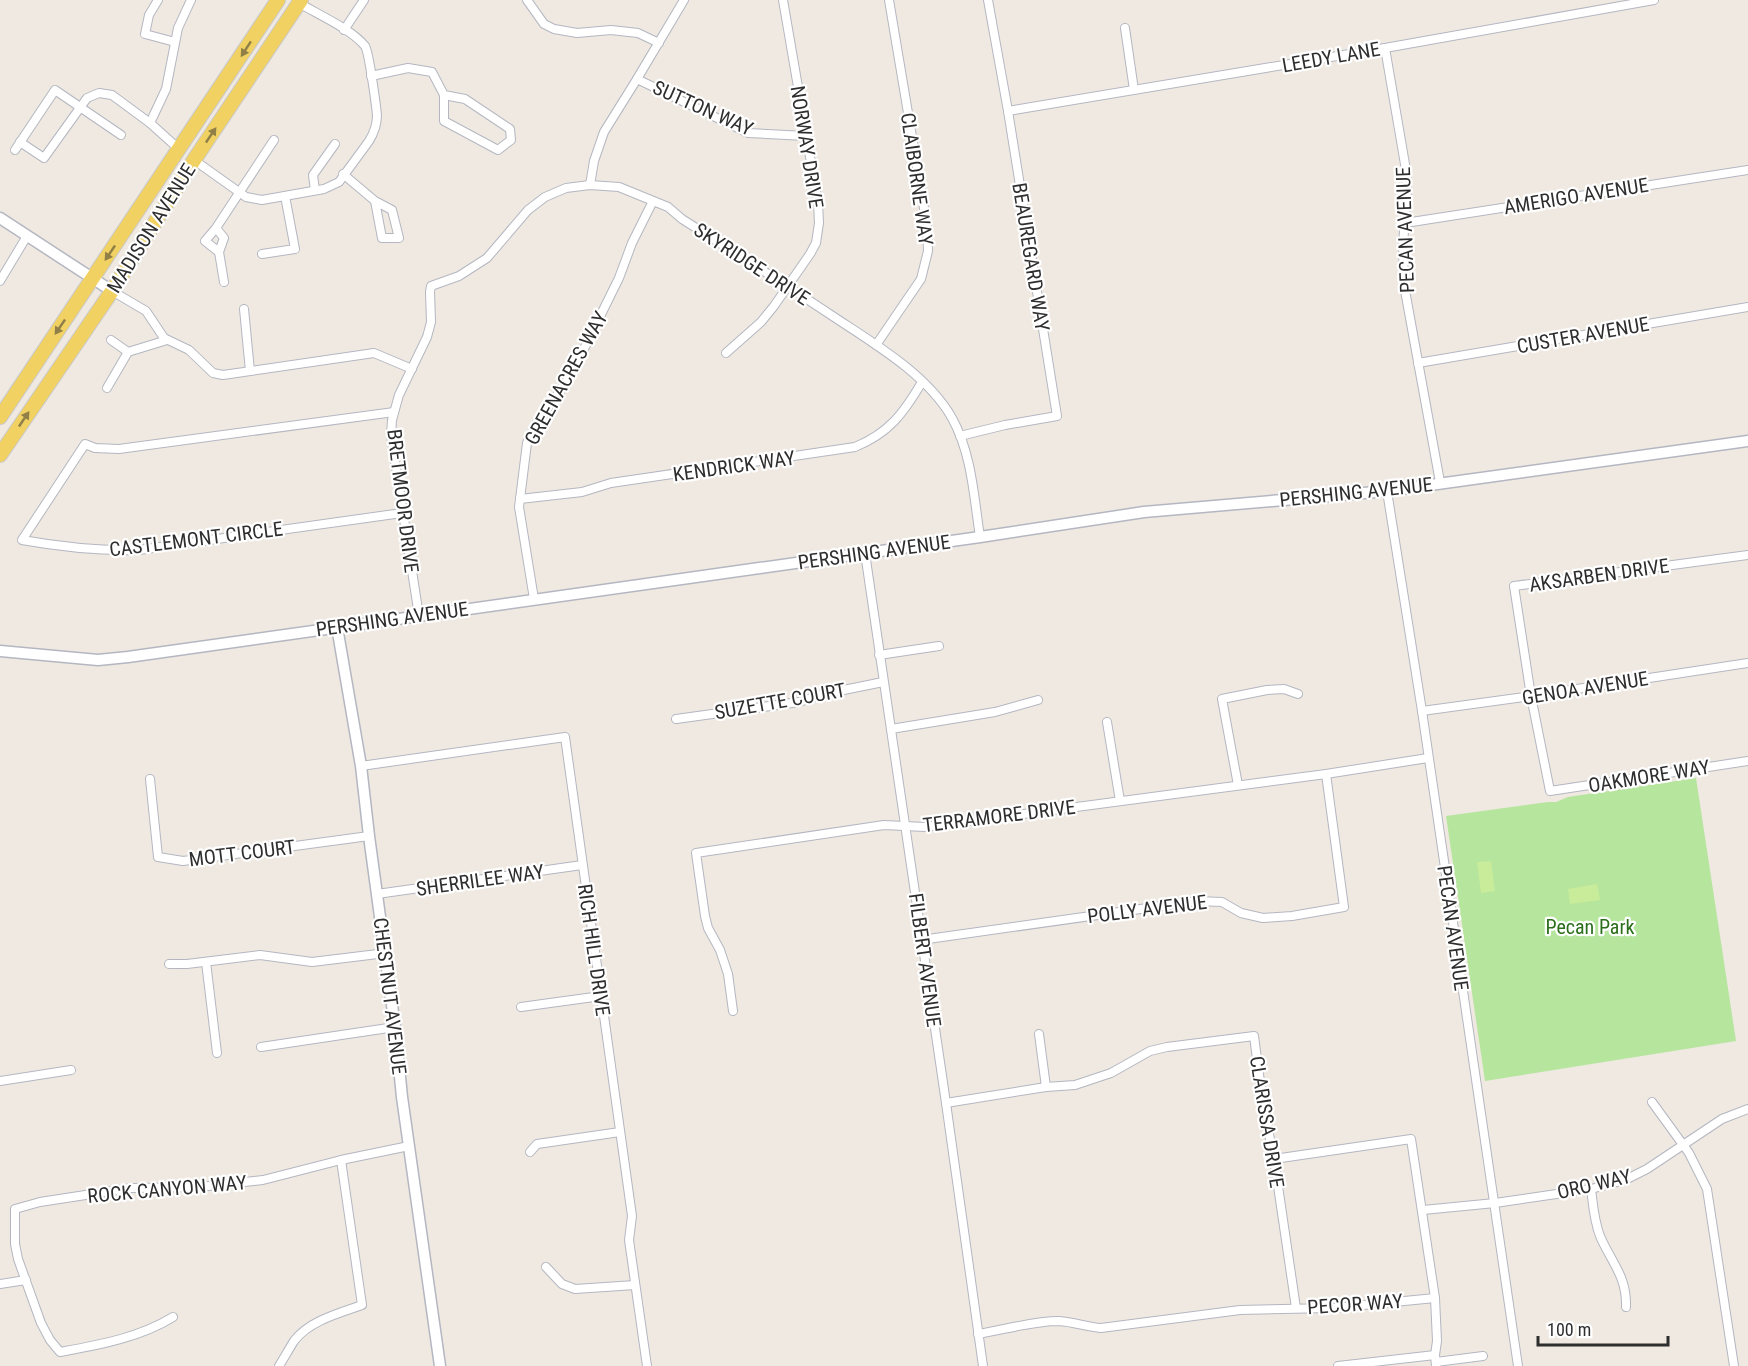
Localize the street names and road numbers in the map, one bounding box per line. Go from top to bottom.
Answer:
street label: LEEDY LANE [1280,37,1382,77]
street label: SUTTON WAY [649,75,757,141]
street label: NORWAY DRIVE [785,84,829,210]
street label: CLAIBORNE WAY [896,111,938,247]
street label: MADISON AVENUE [102,159,200,297]
street label: PECAN AVENUE [1391,166,1419,294]
street label: AMERIGO AVENUE [1502,173,1650,219]
street label: BEAUREGARD WAY [1007,181,1055,333]
street label: SKYRIDGE DRIVE [690,218,814,310]
street label: GREENACRES WAY [519,307,613,449]
street label: CUSTER AVENUE [1515,312,1651,358]
street label: BRETMOOR DRIVE [382,428,424,574]
street label: KENDRICK WAY [671,445,797,486]
street label: PERSHING AVENUE [1278,472,1434,512]
street label: CASTLEMONT CIRCLE [108,516,284,562]
street label: PERSHING AVENUE [796,529,952,575]
street label: AKSARBEN DRIVE [1528,553,1671,597]
street label: PERSHING AVENUE [314,596,470,642]
street label: GENOA AVENUE [1520,666,1650,710]
street label: SUZETTE COURT [713,678,847,724]
street label: OAKMORE WAY [1587,754,1712,797]
street label: TERRAMORE DRIVE [921,795,1077,837]
street label: MOTT COURT [187,835,297,871]
street label: SHERRILEE WAY [415,859,546,901]
street label: PECAN AVENUE [1432,864,1474,992]
street label: RICH HILL DRIVE [573,882,615,1018]
street label: POLLY AVENUE [1086,890,1208,928]
street label: FILBERT AVENUE [904,892,946,1028]
street label: CHESTNUT AVENUE [368,916,412,1076]
street label: CLARISSA DRIVE [1245,1054,1289,1190]
street label: ORO WAY [1555,1164,1634,1204]
street label: ROCK CANYON WAY [86,1170,248,1208]
street label: PECOR WAY [1307,1289,1404,1319]

